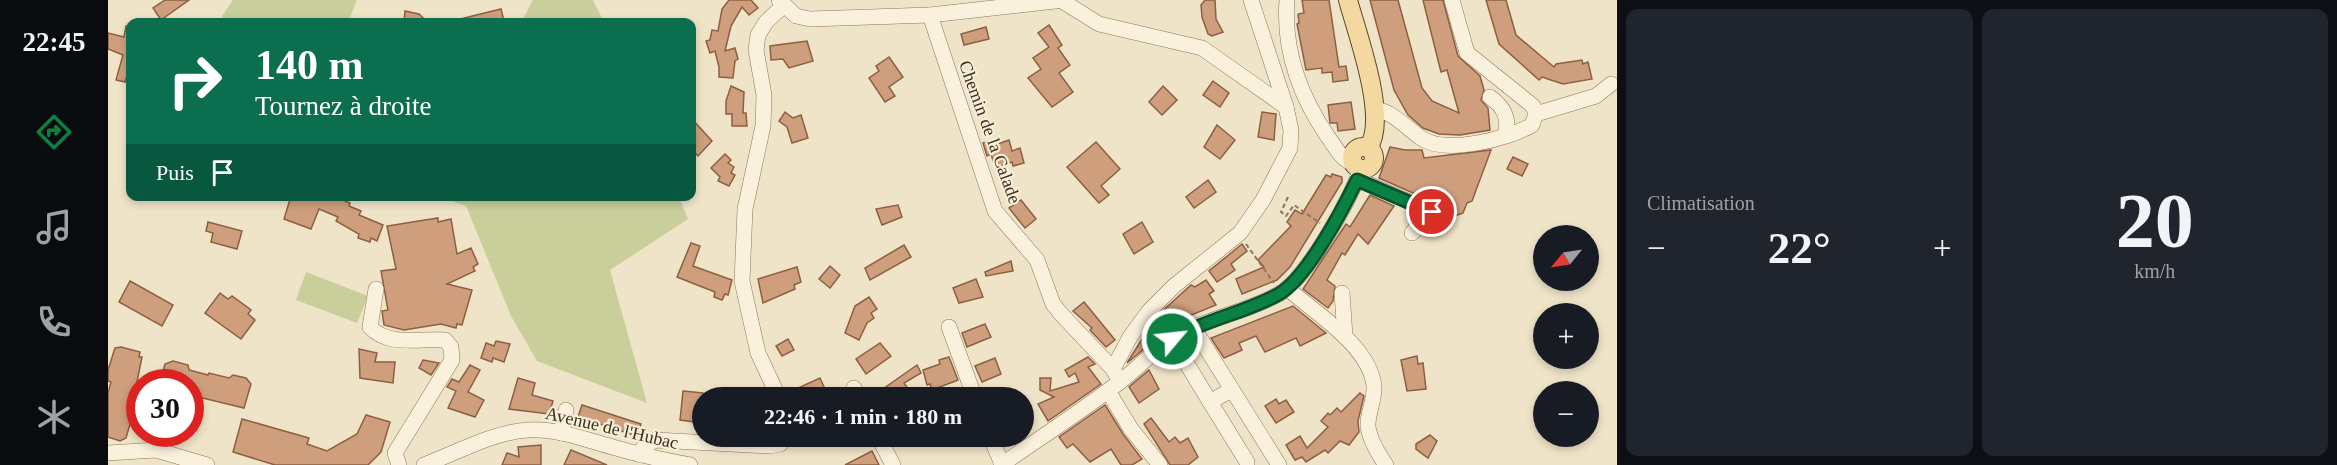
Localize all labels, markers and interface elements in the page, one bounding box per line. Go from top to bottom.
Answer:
text: 22:45 [23,27,86,57]
icon: right [156,42,234,120]
text: 140 m [255,42,364,88]
street label: Chemin de la Calade [955,58,1025,206]
text: Tournez à droite [255,91,432,121]
icon: directions [33,111,75,153]
icon: arrive [206,156,239,189]
text: Puis [156,160,194,185]
text: 20 [2116,177,2194,264]
pin [1406,186,1457,237]
text: Climatisation [1647,192,1755,214]
icon: arrive [1415,195,1448,228]
icon: music [33,206,75,248]
text: 22° [1768,223,1831,273]
north arrow [1533,225,1599,291]
map controls [1533,225,1599,447]
text: − [1647,230,1666,266]
text: + [1933,230,1952,266]
text: km/h [2134,260,2175,282]
icon: phone [33,301,75,343]
button: + [1533,303,1599,369]
position arrow [1140,307,1204,371]
speed limit sign: 30 [126,369,204,447]
button: − [1533,381,1599,447]
icon: climate [33,396,75,438]
street label: Avenue de l'Hubac [544,403,680,453]
text: 22:46 · 1 min · 180 m [764,404,962,429]

